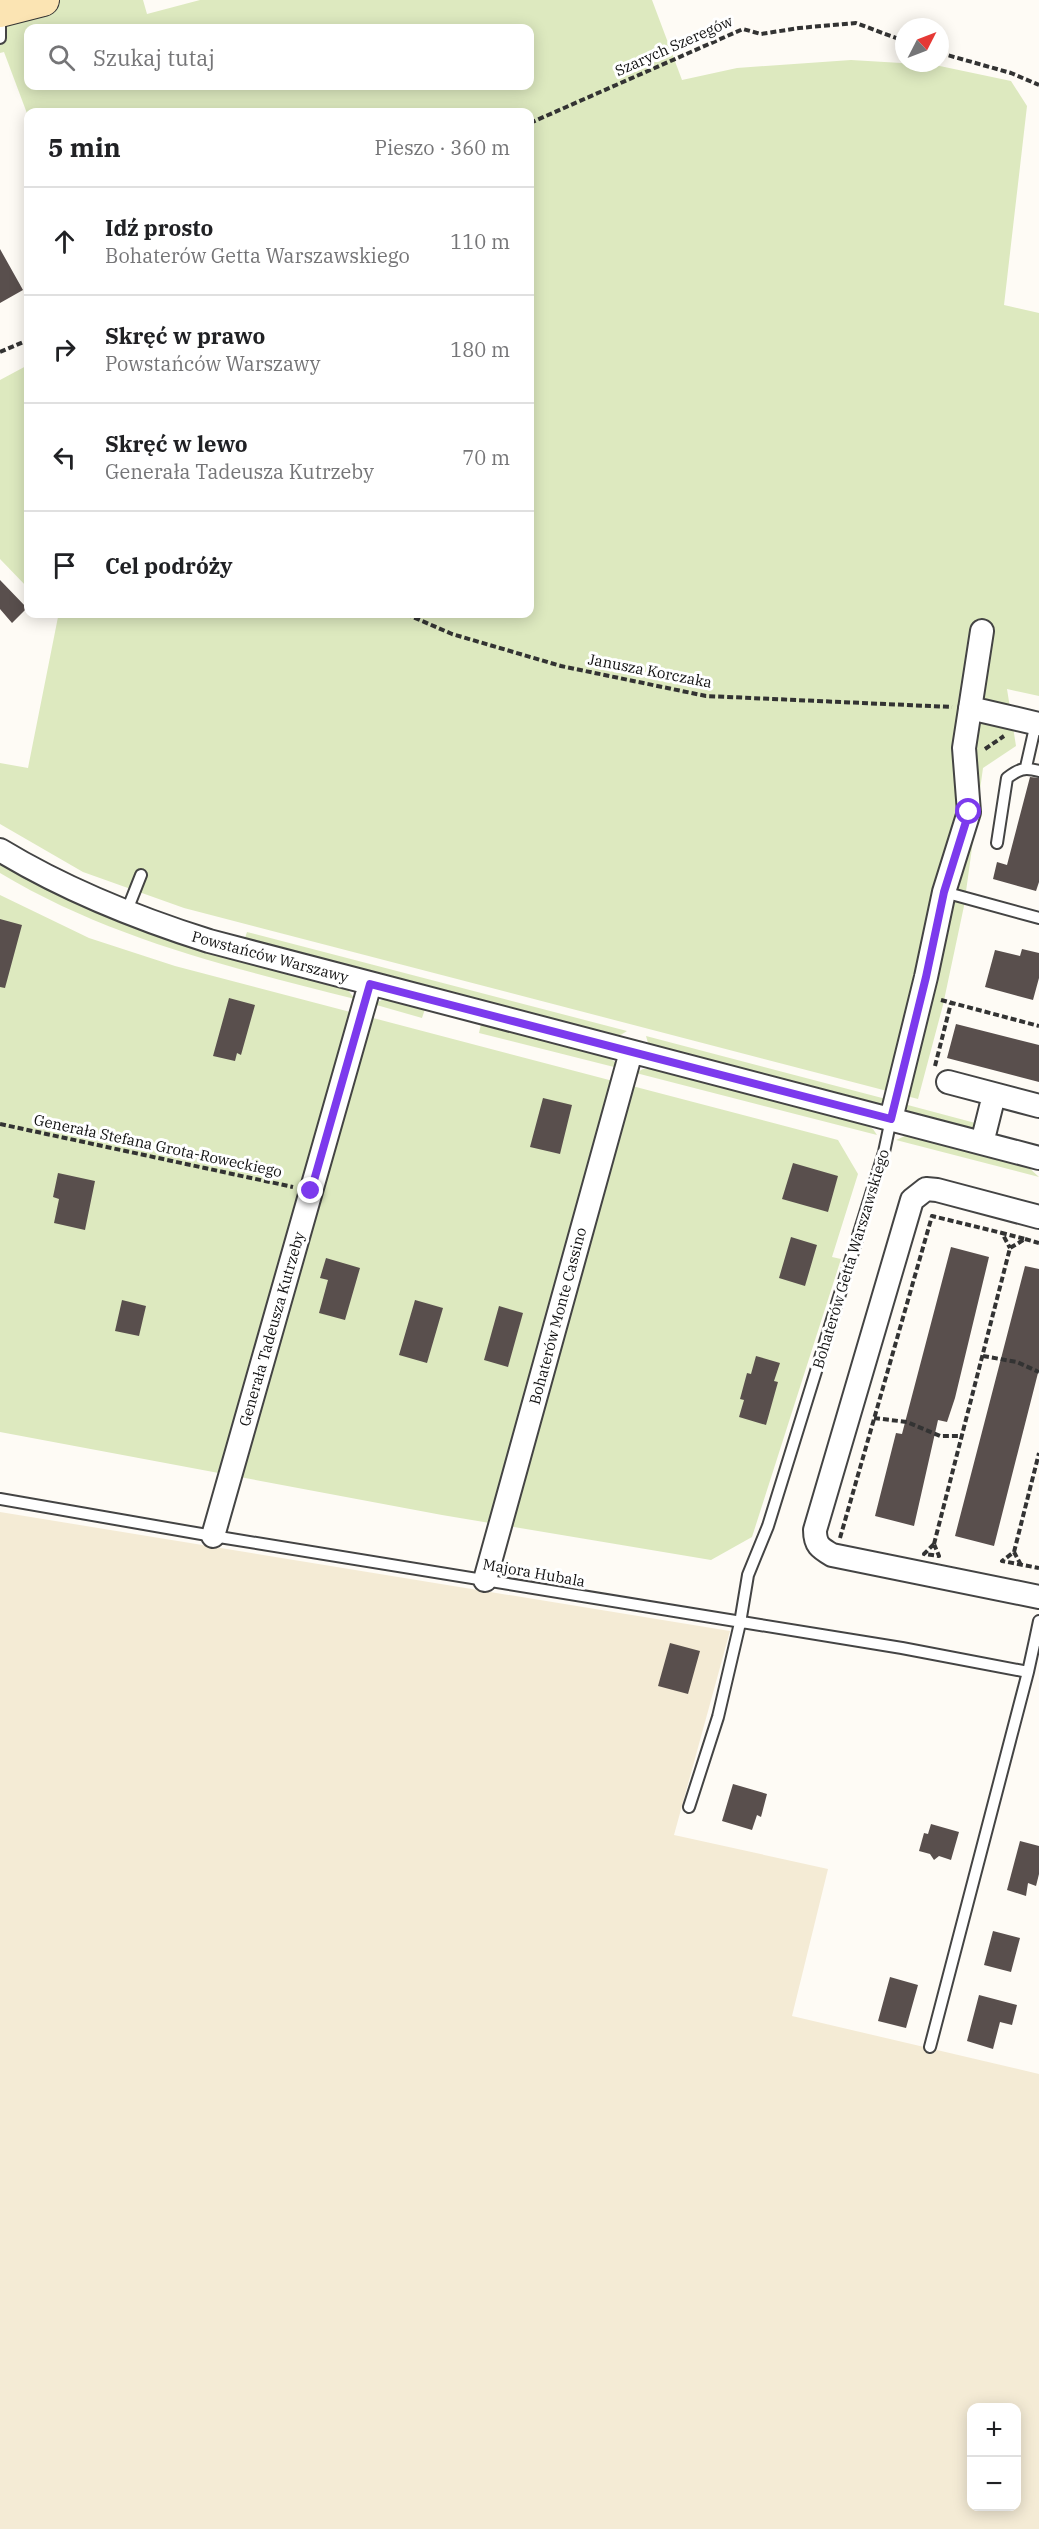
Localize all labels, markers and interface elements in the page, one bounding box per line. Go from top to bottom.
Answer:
street label: Szarych Szeregów [612,11,736,80]
north arrow [895,18,949,72]
search box [24,24,534,90]
icon: search [45,41,78,74]
text: Szukaj tutaj [93,43,215,72]
text: 5 min [48,130,121,164]
text: Pieszo · 360 m [374,134,510,161]
text: Idź prosto [105,213,213,242]
icon: ahead [48,225,81,258]
text: 110 m [450,228,510,255]
text: Bohaterów Getta Warszawskiego [105,242,410,269]
text: Skręć w prawo [105,321,265,350]
icon: right [48,333,81,366]
text: 180 m [450,336,510,363]
text: Powstańców Warszawy [105,350,320,377]
text: Skręć w lewo [105,429,248,458]
icon: left [48,441,81,474]
text: 70 m [462,444,510,471]
text: Generała Tadeusza Kutrzeby [105,458,374,485]
icon: arrive [48,549,81,582]
text: Cel podróży [105,551,233,580]
street label: Janusza Korczaka [586,649,714,692]
route start [955,798,981,824]
street label: Powstańców Warszawy [190,926,351,987]
street label: Generała Stefana Grota-Roweckiego [32,1110,284,1181]
street label: Bohaterów Getta Warszawskiego [808,1147,893,1371]
route end [297,1177,323,1203]
street label: Bohaterów Monte Cassino [525,1225,590,1406]
street label: Generała Tadeusza Kutrzeby [235,1229,308,1428]
street label: Majora Hubala [481,1554,587,1591]
map controls [967,2403,1021,2511]
button: + [967,2403,1021,2457]
button: − [967,2457,1021,2511]

